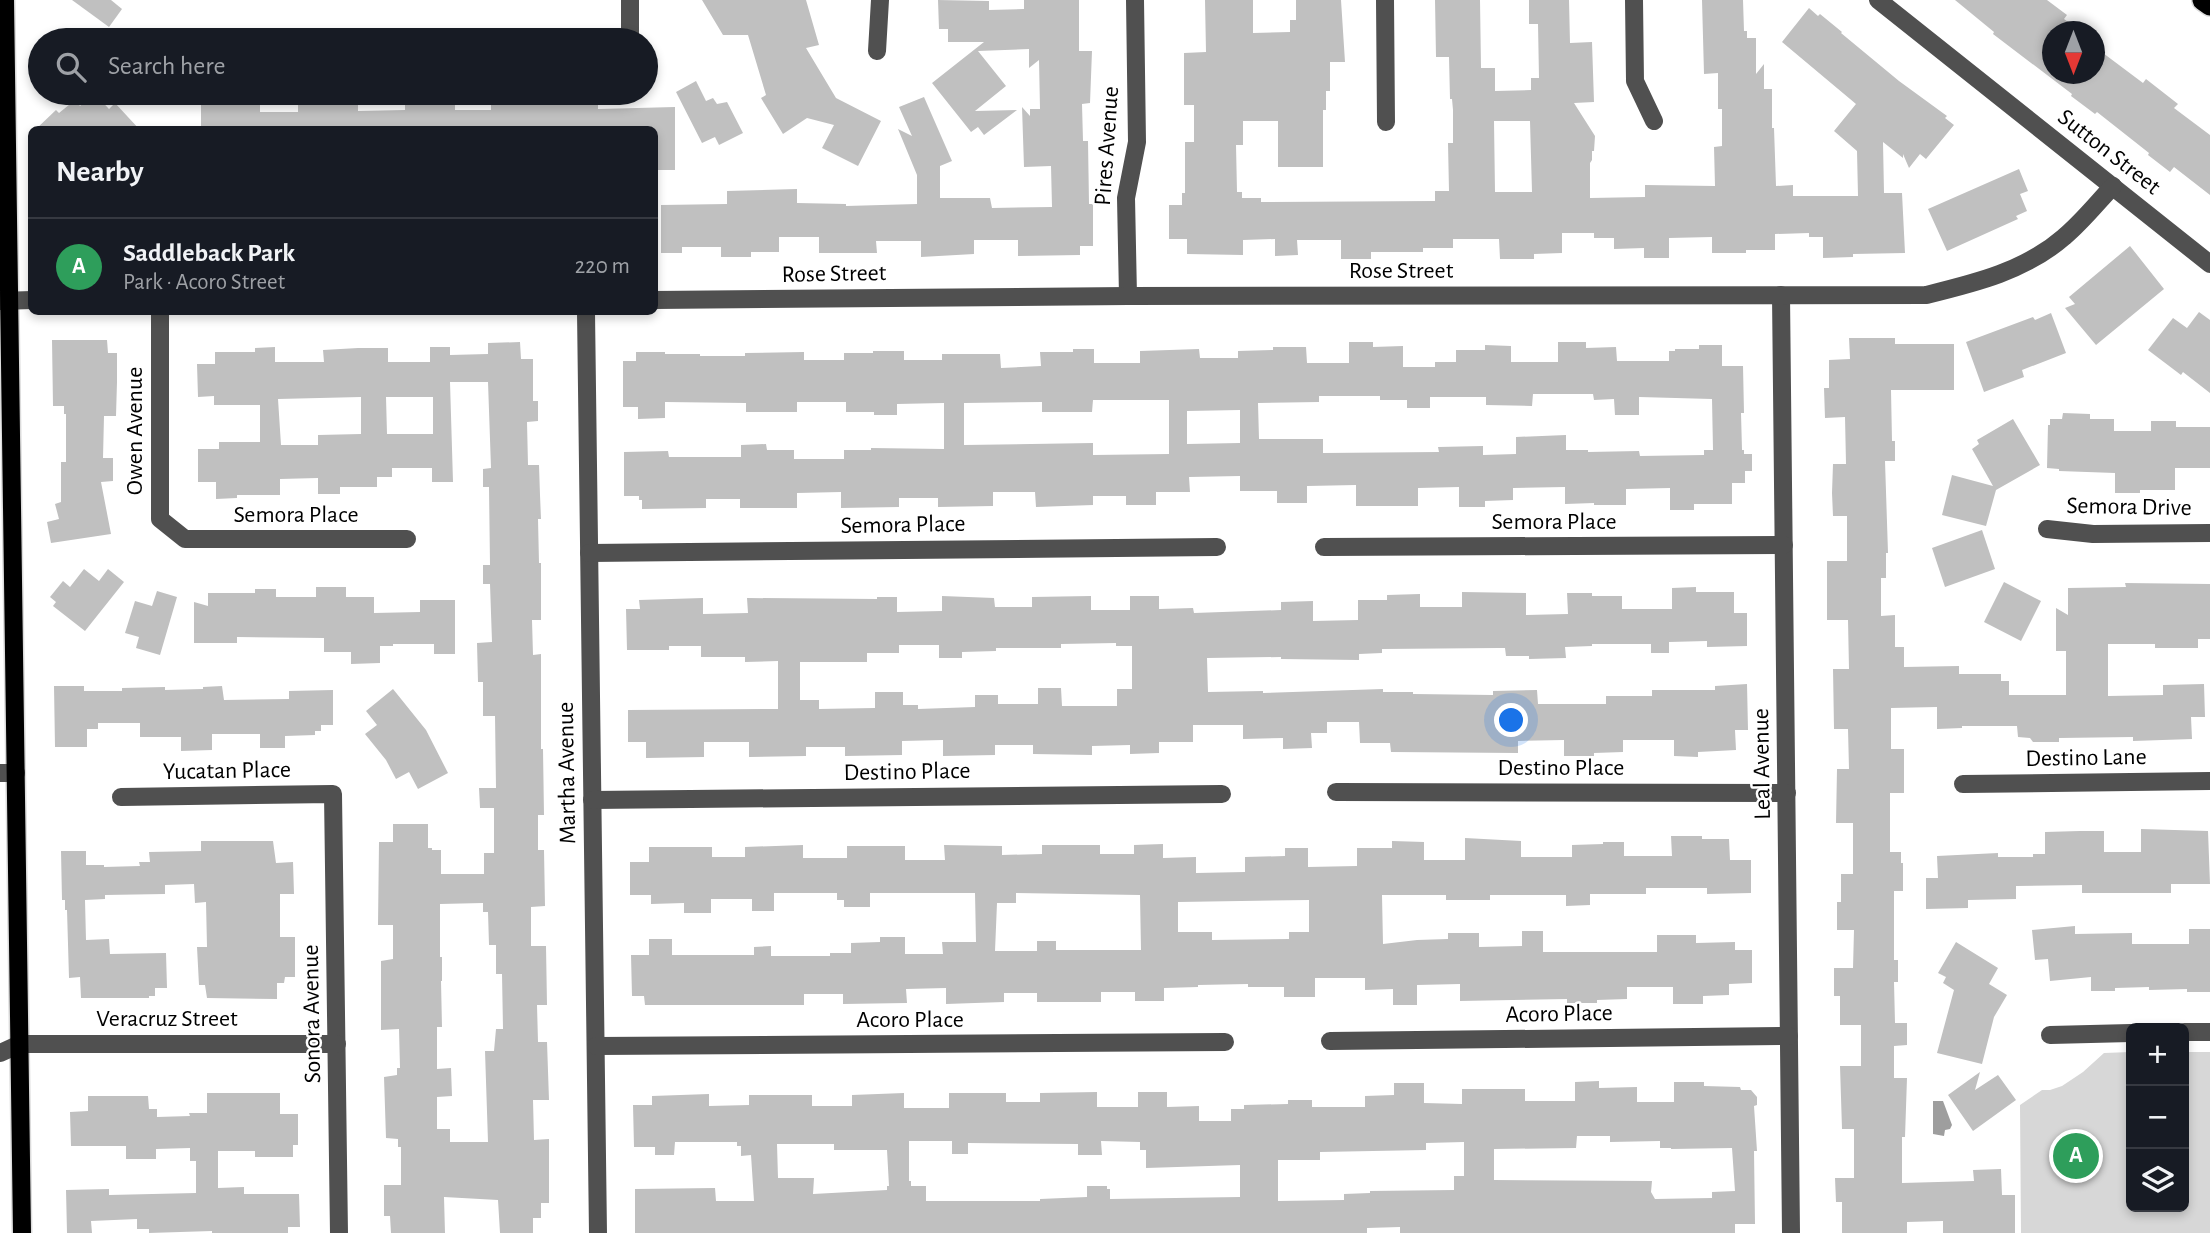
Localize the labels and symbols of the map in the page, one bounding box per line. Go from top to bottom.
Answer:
north arrow [2042,21,2105,84]
street label: Pires Avenue [1091,85,1123,207]
street label: Sutton Street [2053,105,2165,200]
street label: Rose Street [1349,259,1454,283]
street label: Rose Street [781,261,887,287]
street label: Owen Avenue [123,367,147,495]
street label: Semora Drive [2066,494,2192,520]
street label: Semora Place [234,503,359,527]
street label: Semora Place [1492,510,1617,534]
street label: Semora Place [840,512,966,538]
street label: Martha Avenue [554,702,580,844]
your location [1494,703,1528,737]
street label: Leal Avenue [1749,708,1775,820]
street label: Destino Lane [2025,745,2147,771]
street label: Destino Place [1498,756,1624,780]
street label: Yucatan Place [163,758,291,784]
street label: Destino Place [843,759,971,785]
street label: Sonora Avenue [299,944,325,1084]
street label: Acoro Place [1505,1001,1613,1027]
street label: Veracruz Street [96,1007,238,1031]
street label: Acoro Place [856,1008,964,1032]
pin: A [2053,1130,2099,1182]

